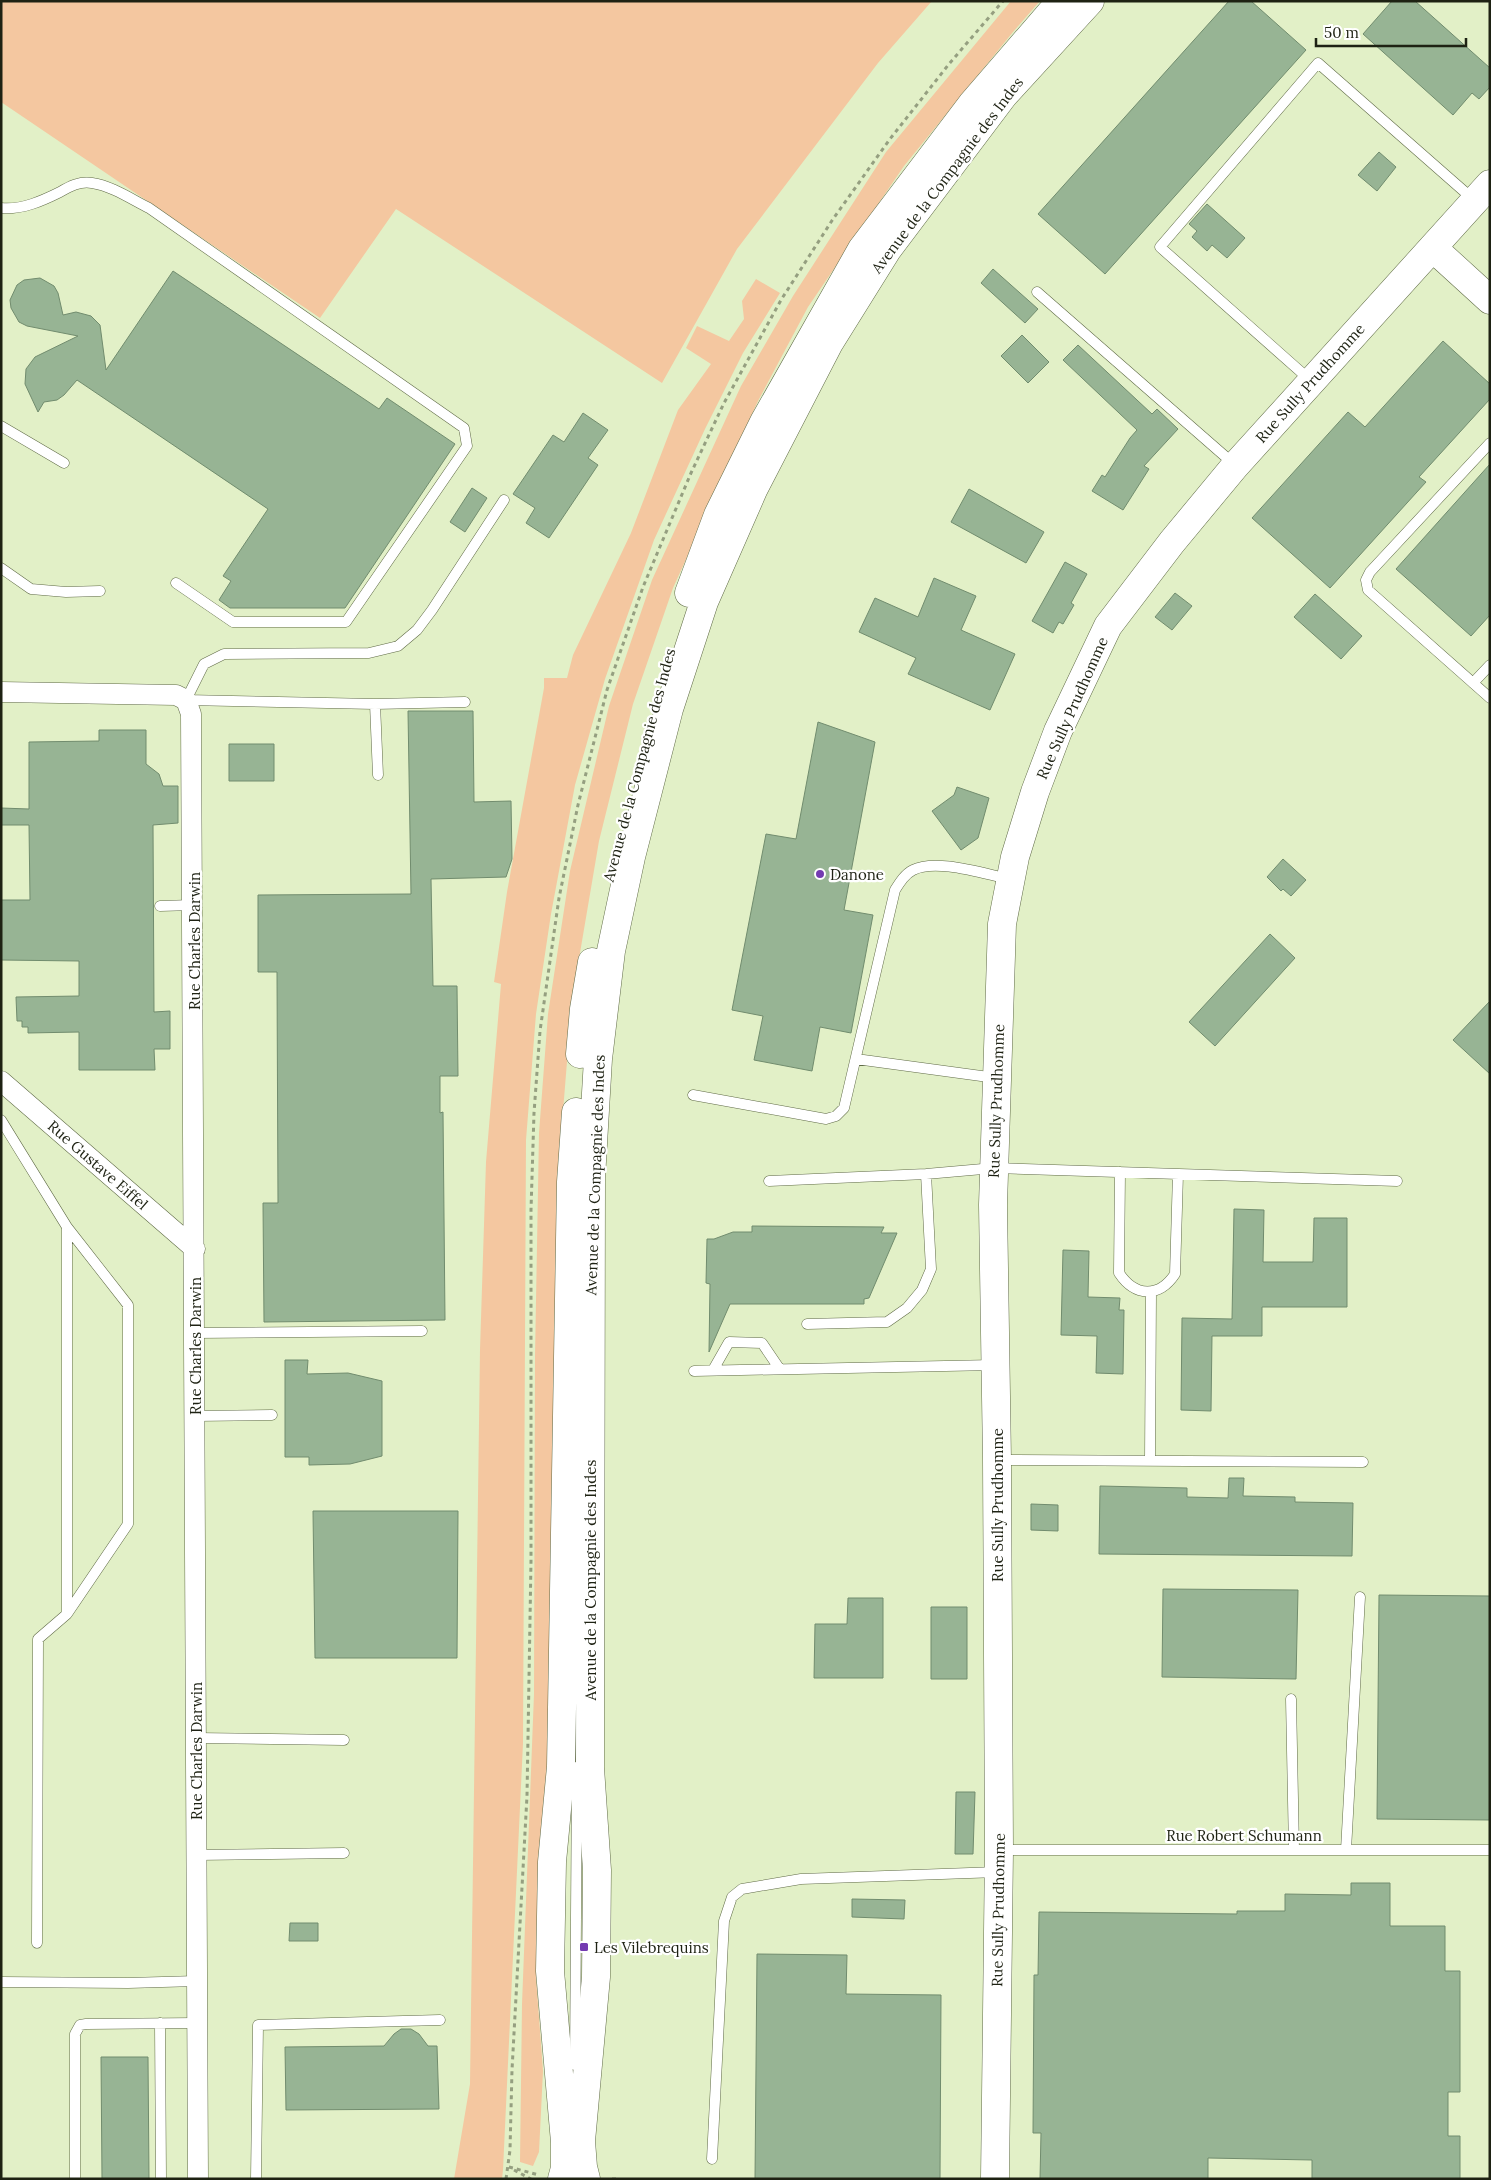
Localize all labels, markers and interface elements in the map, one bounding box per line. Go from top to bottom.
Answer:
scale bar [1316,15,1466,47]
text: 50 m [1324,23,1359,42]
street label: Avenue de la Compagnie des Indes [866,73,1027,278]
street label: Rue Sully Prudhomme [1251,319,1369,447]
street label: Rue Sully Prudhomme [1032,634,1112,782]
street label: Avenue de la Compagnie des Indes [598,646,679,885]
place label: Danone [830,865,884,884]
marker: Danone [814,868,826,880]
street label: Rue Charles Darwin [185,872,204,1010]
street label: Rue Sully Prudhomme [984,1024,1008,1178]
street label: Avenue de la Compagnie des Indes [581,1054,609,1297]
street label: Rue Gustave Eiffel [44,1116,152,1214]
street label: Rue Charles Darwin [186,1277,205,1415]
street label: Rue Sully Prudhomme [988,1428,1007,1582]
street label: Avenue de la Compagnie des Indes [581,1460,600,1701]
street label: Rue Charles Darwin [187,1682,206,1820]
street label: Rue Robert Schumann [1166,1826,1322,1845]
street label: Rue Sully Prudhomme [987,1833,1009,1987]
place label: Les Vilebrequins [594,1938,709,1957]
marker: Les Vilebrequins [578,1941,590,1953]

